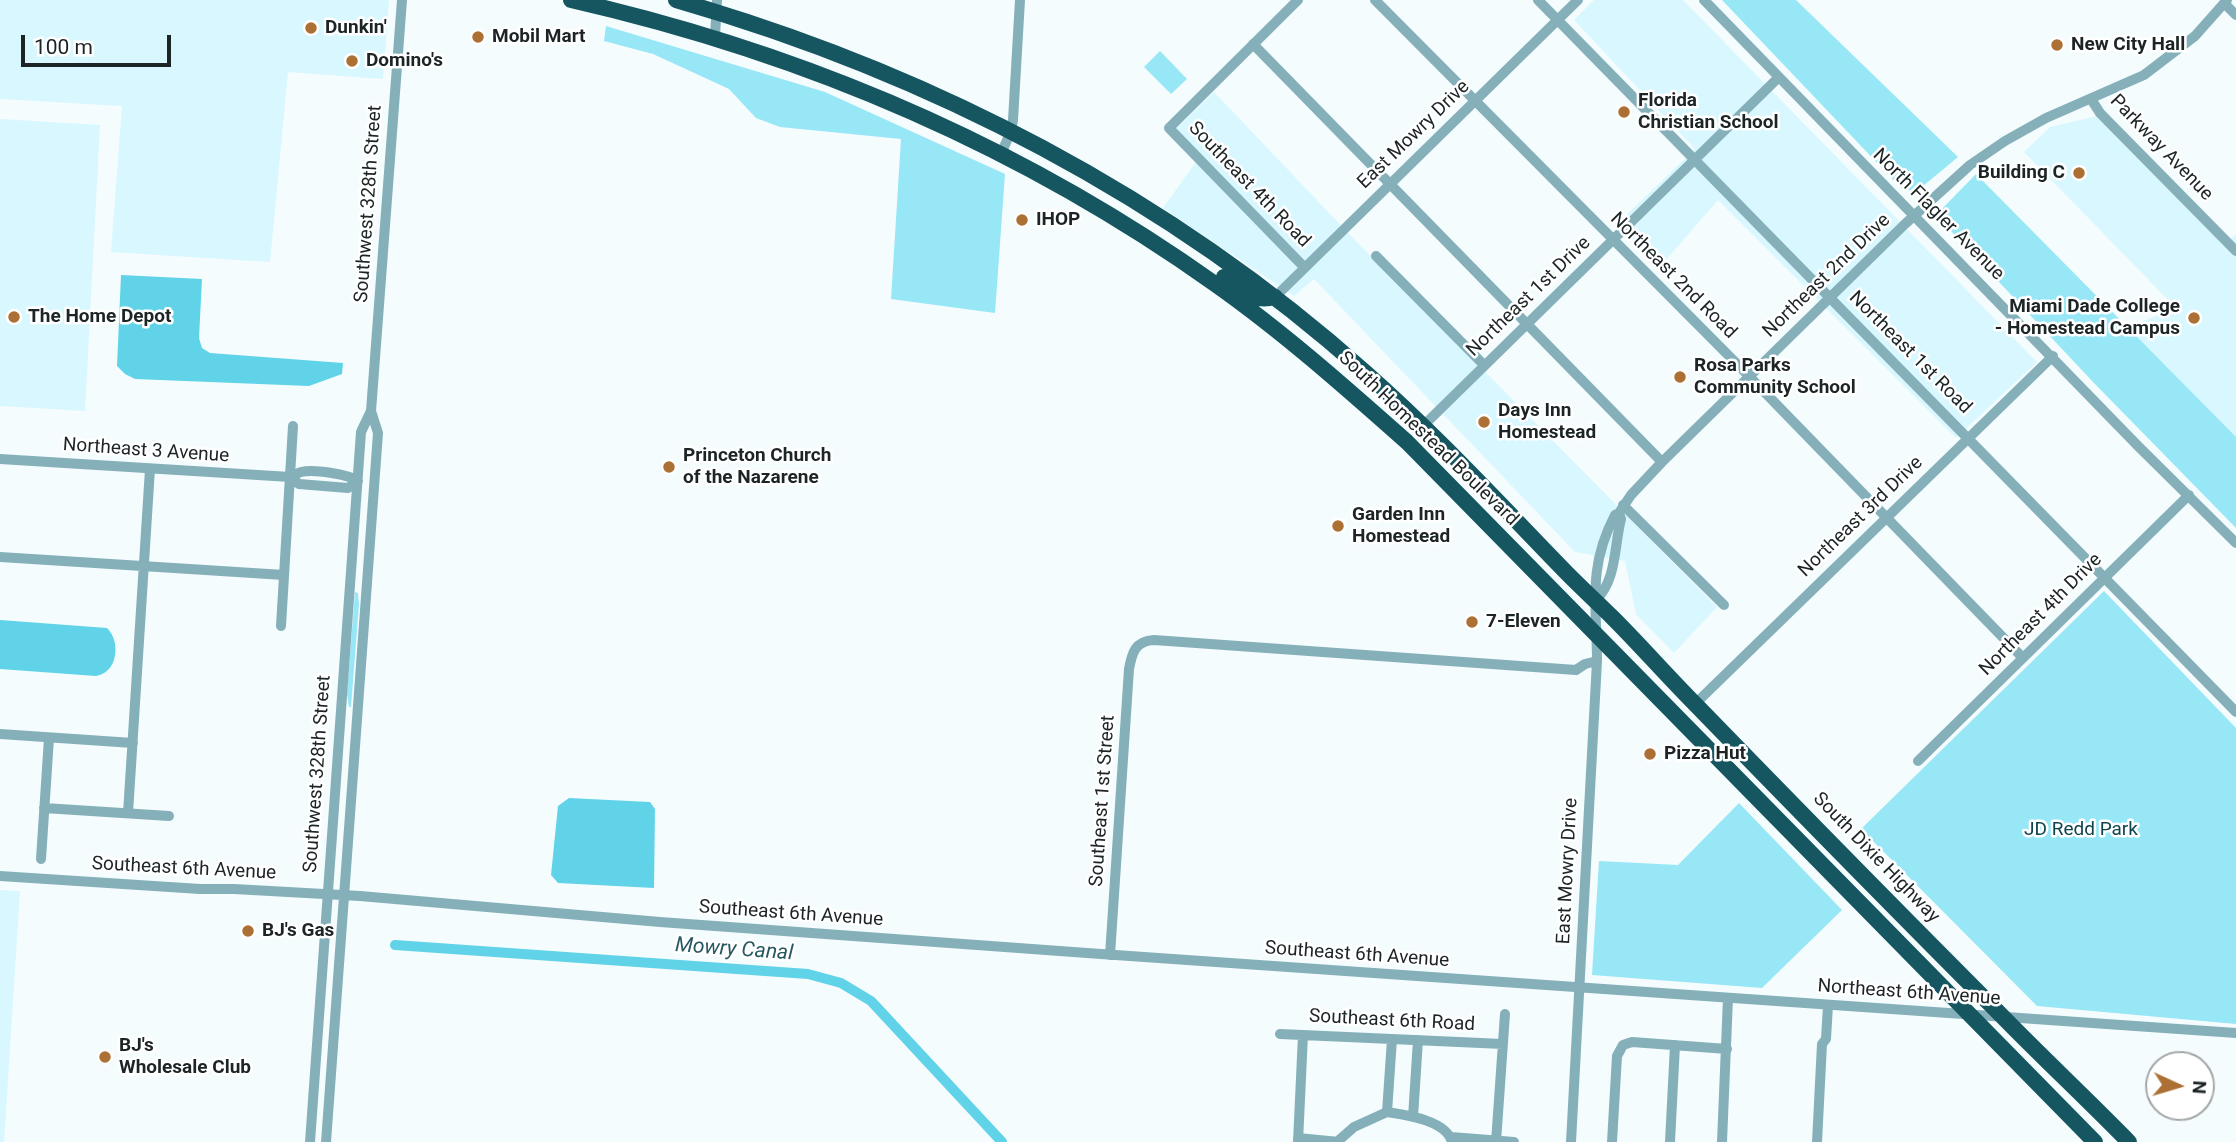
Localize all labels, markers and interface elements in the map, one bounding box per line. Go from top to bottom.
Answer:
place label: Dunkin' [325,17,387,39]
marker: Dunkin' [303,20,319,36]
scale bar [24,21,175,65]
place label: Mobil Mart [492,26,585,48]
marker: Mobil Mart [470,29,486,45]
place label: New City Hall [2071,34,2185,56]
text: 100 m [34,35,93,59]
marker: New City Hall [2049,37,2065,53]
place label: Domino's [366,50,443,72]
marker: Domino's [344,53,360,69]
street label: East Mowry Drive [1353,76,1475,194]
place label: Florida Christian School [1638,90,1779,134]
street label: Parkway Avenue [2105,90,2217,206]
street label: Southwest 328th Street [351,104,387,304]
marker: Florida Christian School [1616,104,1632,120]
street label: Southeast 4th Road [1183,117,1315,253]
street label: North Flagler Avenue [1867,144,2009,286]
place label: Building C [1978,162,2065,184]
marker: Building C [2071,165,2087,181]
street label: Northeast 2nd Road [1605,208,1741,344]
place label: IHOP [1036,209,1080,231]
street label: Northeast 2nd Drive [1759,209,1895,343]
marker: IHOP [1014,212,1030,228]
street label: Northeast 1st Drive [1462,232,1596,362]
street label: Northeast 1st Road [1844,287,1976,419]
place label: Miami Dade College - Homestead Campus [1995,296,2180,340]
place label: The Home Depot [28,306,171,328]
marker: The Home Depot [6,309,22,325]
marker: Miami Dade College - Homestead Campus [2186,310,2202,326]
street label: South Homestead Boulevard [1333,347,1523,531]
place label: Rosa Parks Community School [1694,355,1856,399]
marker: Rosa Parks Community School [1672,369,1688,385]
place label: Days Inn Homestead [1498,400,1596,444]
marker: Days Inn Homestead [1476,414,1492,430]
street label: Northeast 3 Avenue [62,434,230,468]
place label: Princeton Church of the Nazarene [683,445,831,489]
street label: Northeast 3rd Drive [1794,452,1928,582]
marker: Princeton Church of the Nazarene [661,459,677,475]
place label: Garden Inn Homestead [1352,504,1450,548]
marker: Garden Inn Homestead [1330,518,1346,534]
street label: Northeast 4th Drive [1975,549,2107,681]
place label: 7-Eleven [1486,611,1561,633]
marker: 7-Eleven [1464,614,1480,630]
street label: Southwest 328th Street [300,674,336,874]
street label: Southeast 1st Street [1086,714,1120,888]
place label: Pizza Hut [1664,743,1746,765]
marker: Pizza Hut [1642,746,1658,762]
street label: South Dixie Highway [1808,788,1944,928]
street label: East Mowry Drive [1553,797,1583,945]
park label: JD Redd Park [2024,819,2138,841]
street label: Southeast 6th Avenue [91,853,277,885]
street label: Southeast 6th Avenue [698,896,884,932]
place label: BJ's Gas [262,920,334,942]
marker: BJ's Gas [240,923,256,939]
water label: Mowry Canal [674,933,794,967]
street label: Southeast 6th Avenue [1264,937,1450,973]
street label: Northeast 6th Avenue [1817,975,2001,1011]
street label: Southeast 6th Road [1308,1005,1476,1037]
place label: BJ's Wholesale Club [119,1035,251,1079]
marker: BJ's Wholesale Club [97,1049,113,1065]
north arrow [2145,1051,2215,1121]
text: N [2188,1080,2211,1095]

